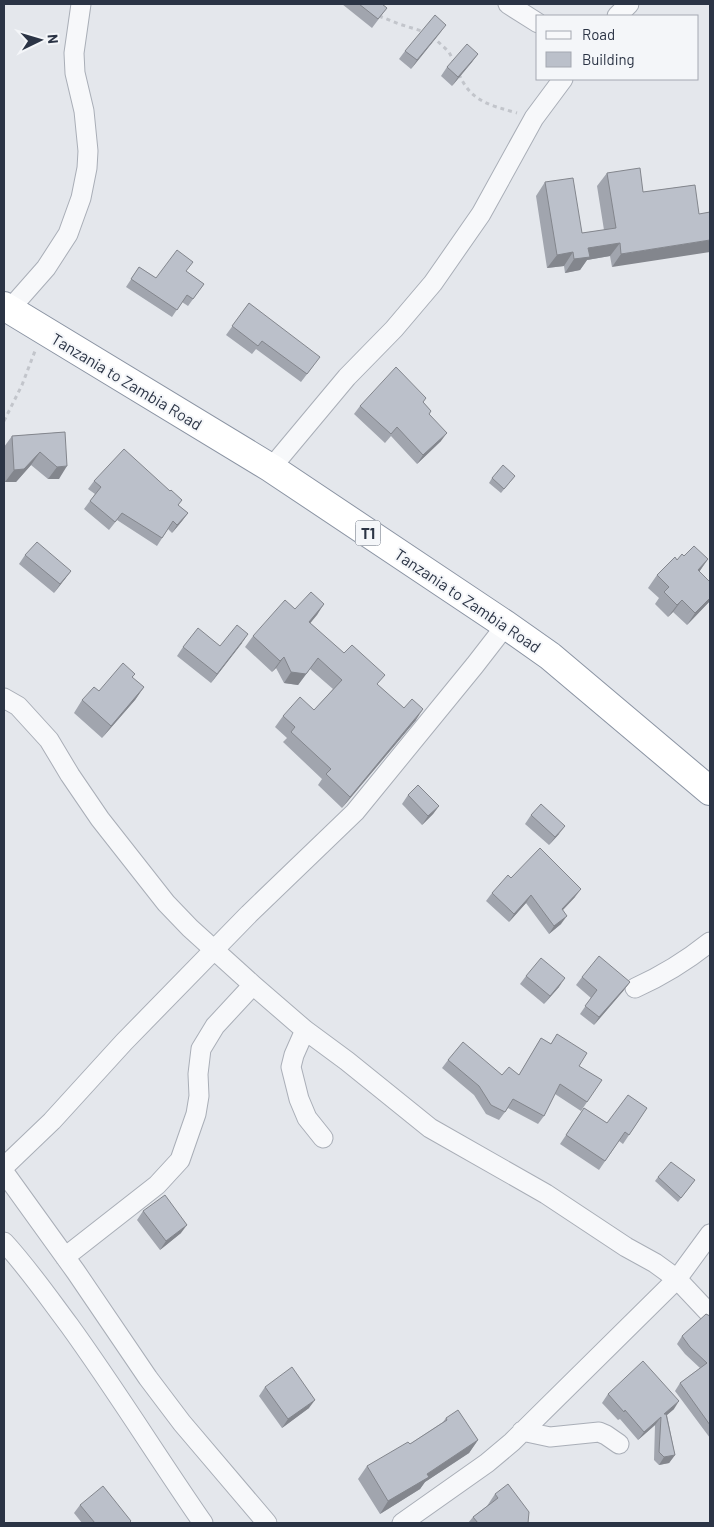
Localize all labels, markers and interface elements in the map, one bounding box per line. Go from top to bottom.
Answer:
north arrow [15,15,65,65]
legend [536,15,699,80]
text: Road [582,25,615,43]
text: N [45,33,62,44]
text: Building [582,50,635,68]
street label: Tanzania to Zambia Road [48,328,206,434]
road number: T1 [356,520,380,546]
street label: Tanzania to Zambia Road [391,544,545,656]

